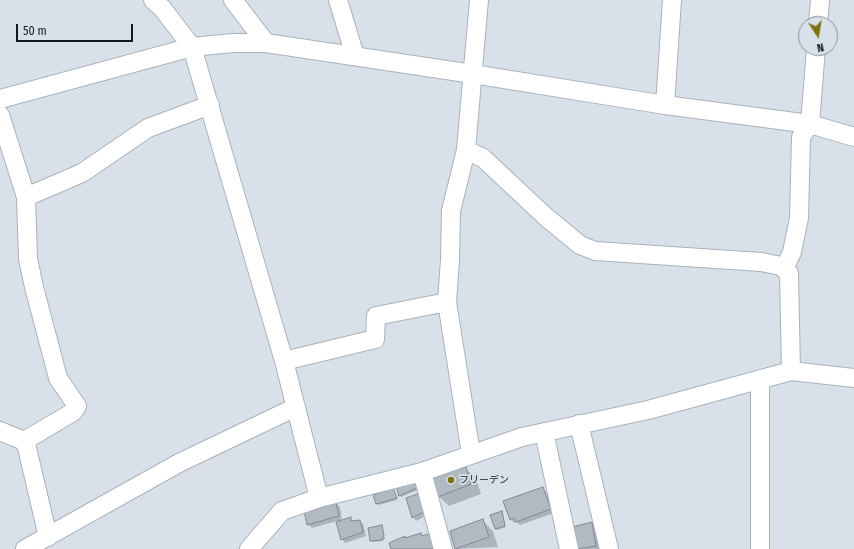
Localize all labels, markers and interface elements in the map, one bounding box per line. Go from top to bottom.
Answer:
scale bar [18,16,135,42]
north arrow [798,16,838,56]
text: 50 m [23,24,47,38]
text: N [816,40,825,54]
place label: フリーデン [459,474,509,486]
marker: フリーデン [446,475,456,485]

